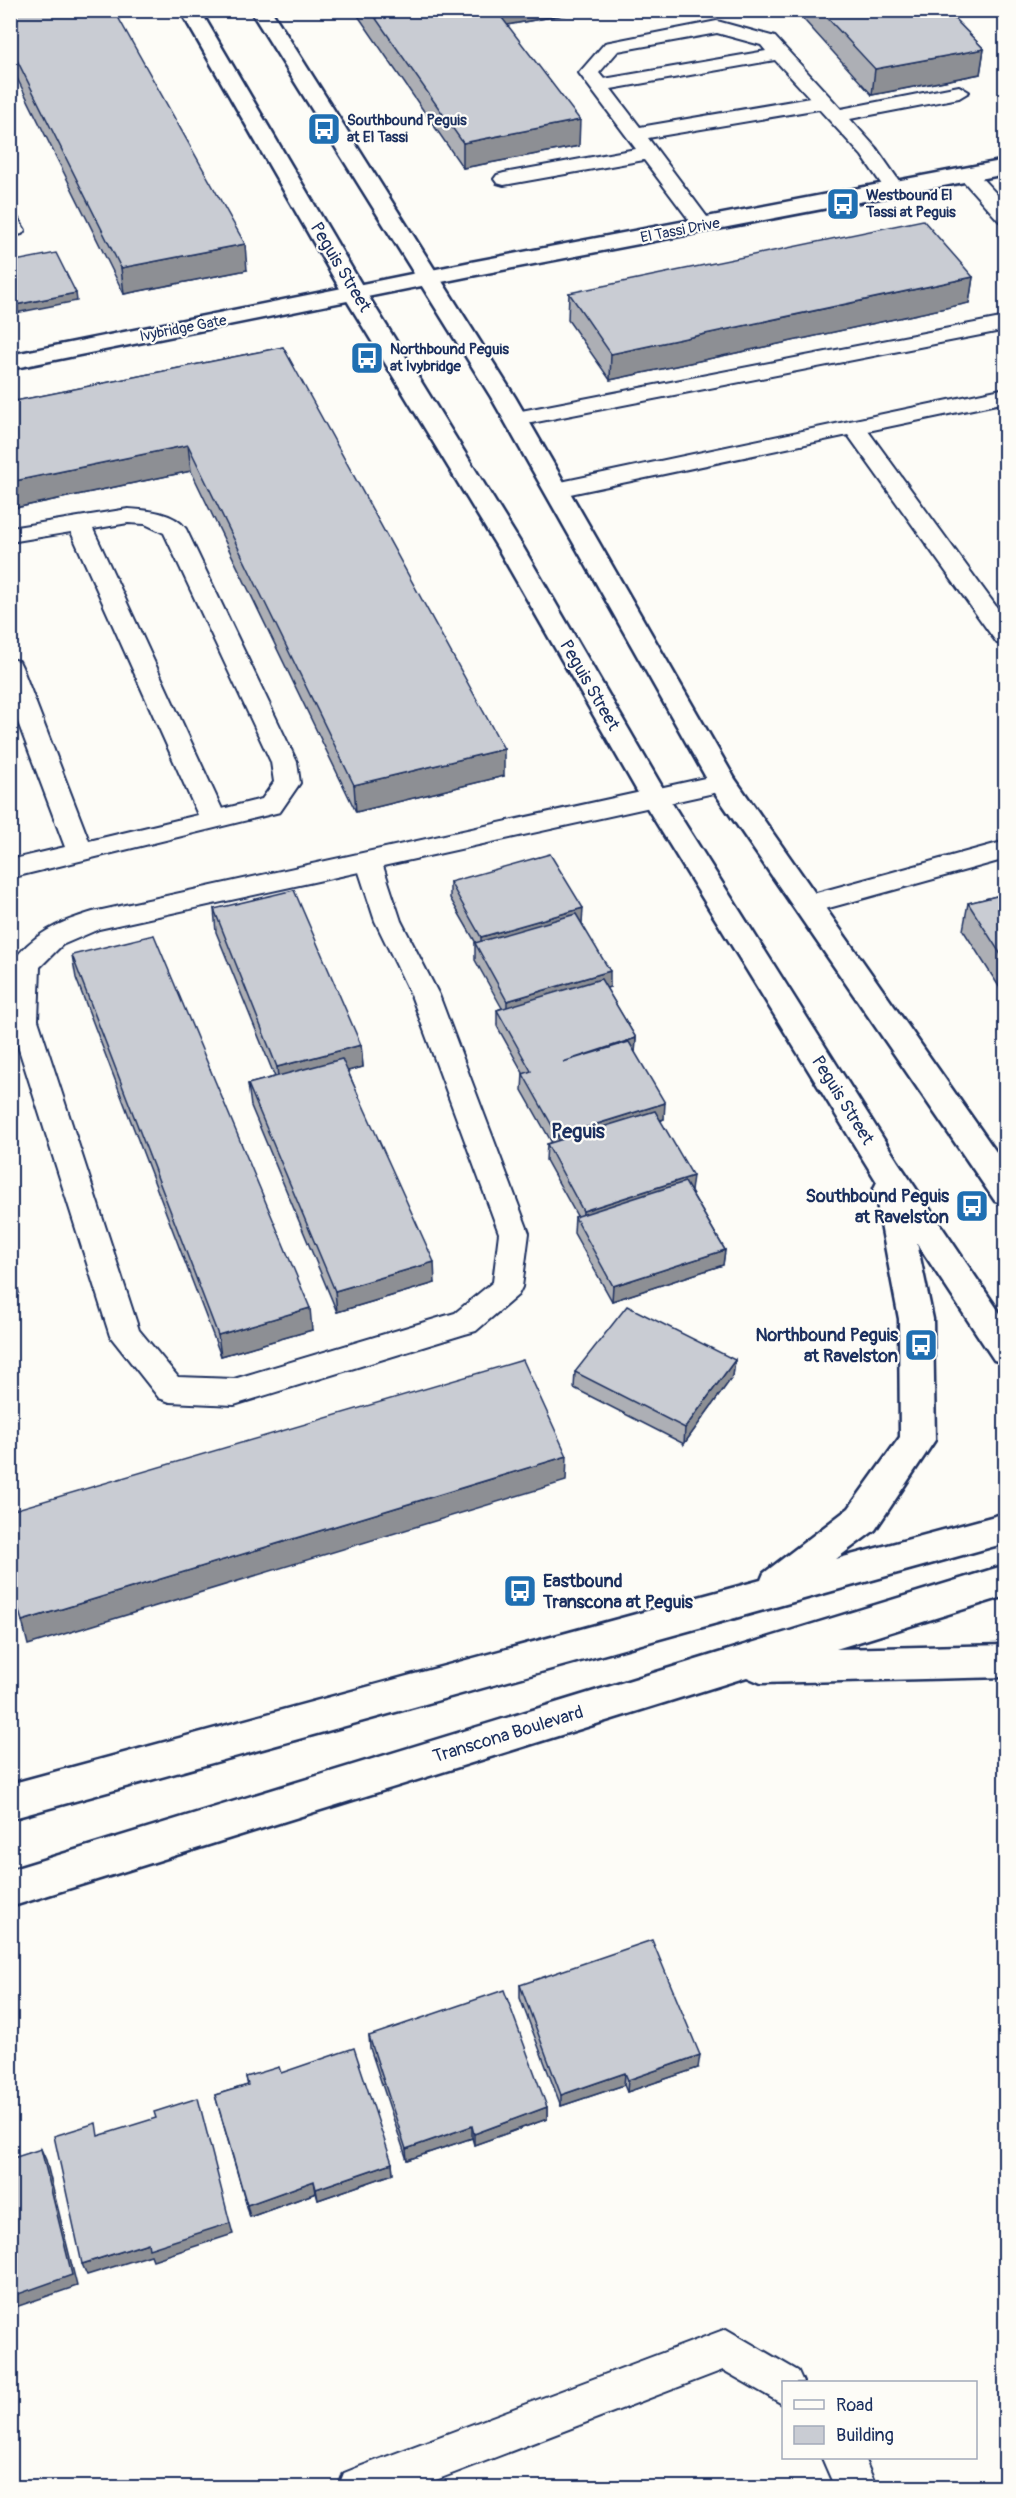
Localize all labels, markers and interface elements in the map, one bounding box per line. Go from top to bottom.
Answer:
bus stop icon: Southbound Peguis at El Tassi [306,111,342,147]
place label: Southbound Peguis at El Tassi [347,111,467,147]
bus stop icon: Westbound El Tassi at Peguis [825,186,861,222]
place label: Westbound El Tassi at Peguis [865,186,956,222]
street label: El Tassi Drive [639,213,722,247]
street label: Peguis Street [305,218,377,317]
street label: Ivybridge Gate [138,311,229,346]
bus stop icon: Northbound Peguis at Ivybridge [349,340,385,376]
place label: Northbound Peguis at Ivybridge [390,340,509,376]
street label: Peguis Street [554,636,625,735]
street label: Peguis Street [806,1051,879,1150]
district label: Peguis [551,1119,605,1144]
place label: Southbound Peguis at Ravelston [805,1185,950,1229]
bus stop icon: Southbound Peguis at Ravelston [954,1188,990,1224]
place label: Northbound Peguis at Ravelston [755,1324,899,1368]
bus stop icon: Northbound Peguis at Ravelston [903,1327,939,1363]
place label: Eastbound Transcona at Peguis [542,1570,694,1614]
bus stop icon: Eastbound Transcona at Peguis [502,1573,538,1609]
street label: Transcona Boulevard [430,1701,586,1768]
legend [782,2381,977,2459]
text: Road [836,2394,873,2417]
text: Building [836,2424,894,2447]

